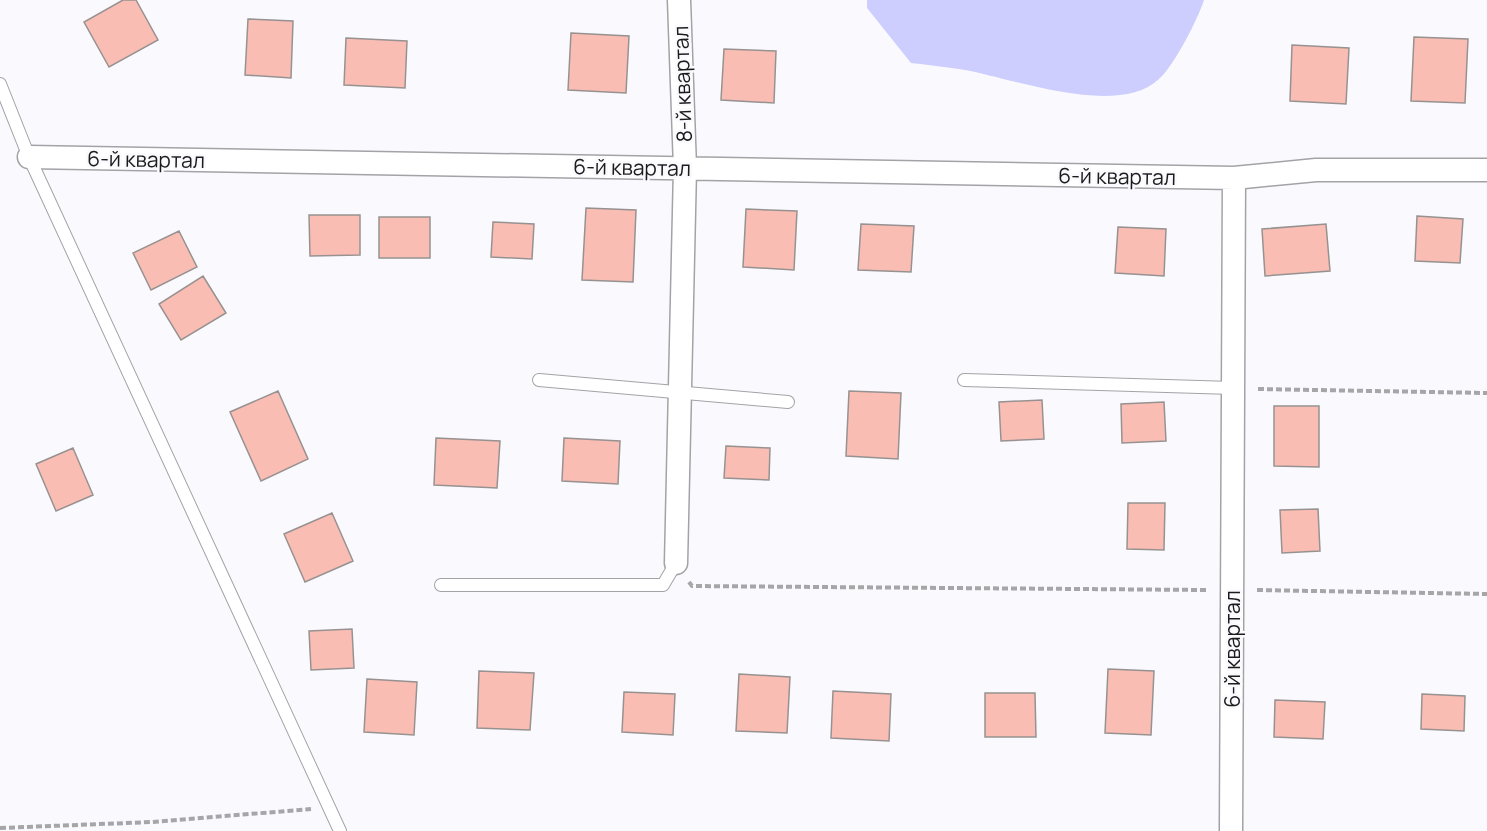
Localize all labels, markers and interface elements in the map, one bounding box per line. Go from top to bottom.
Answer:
street label: 8-й квартал [666,25,698,143]
street label: 6-й квартал [87,144,205,174]
street label: 6-й квартал [573,152,691,182]
street label: 6-й квартал [1058,161,1176,191]
street label: 6-й квартал [1218,590,1246,708]

